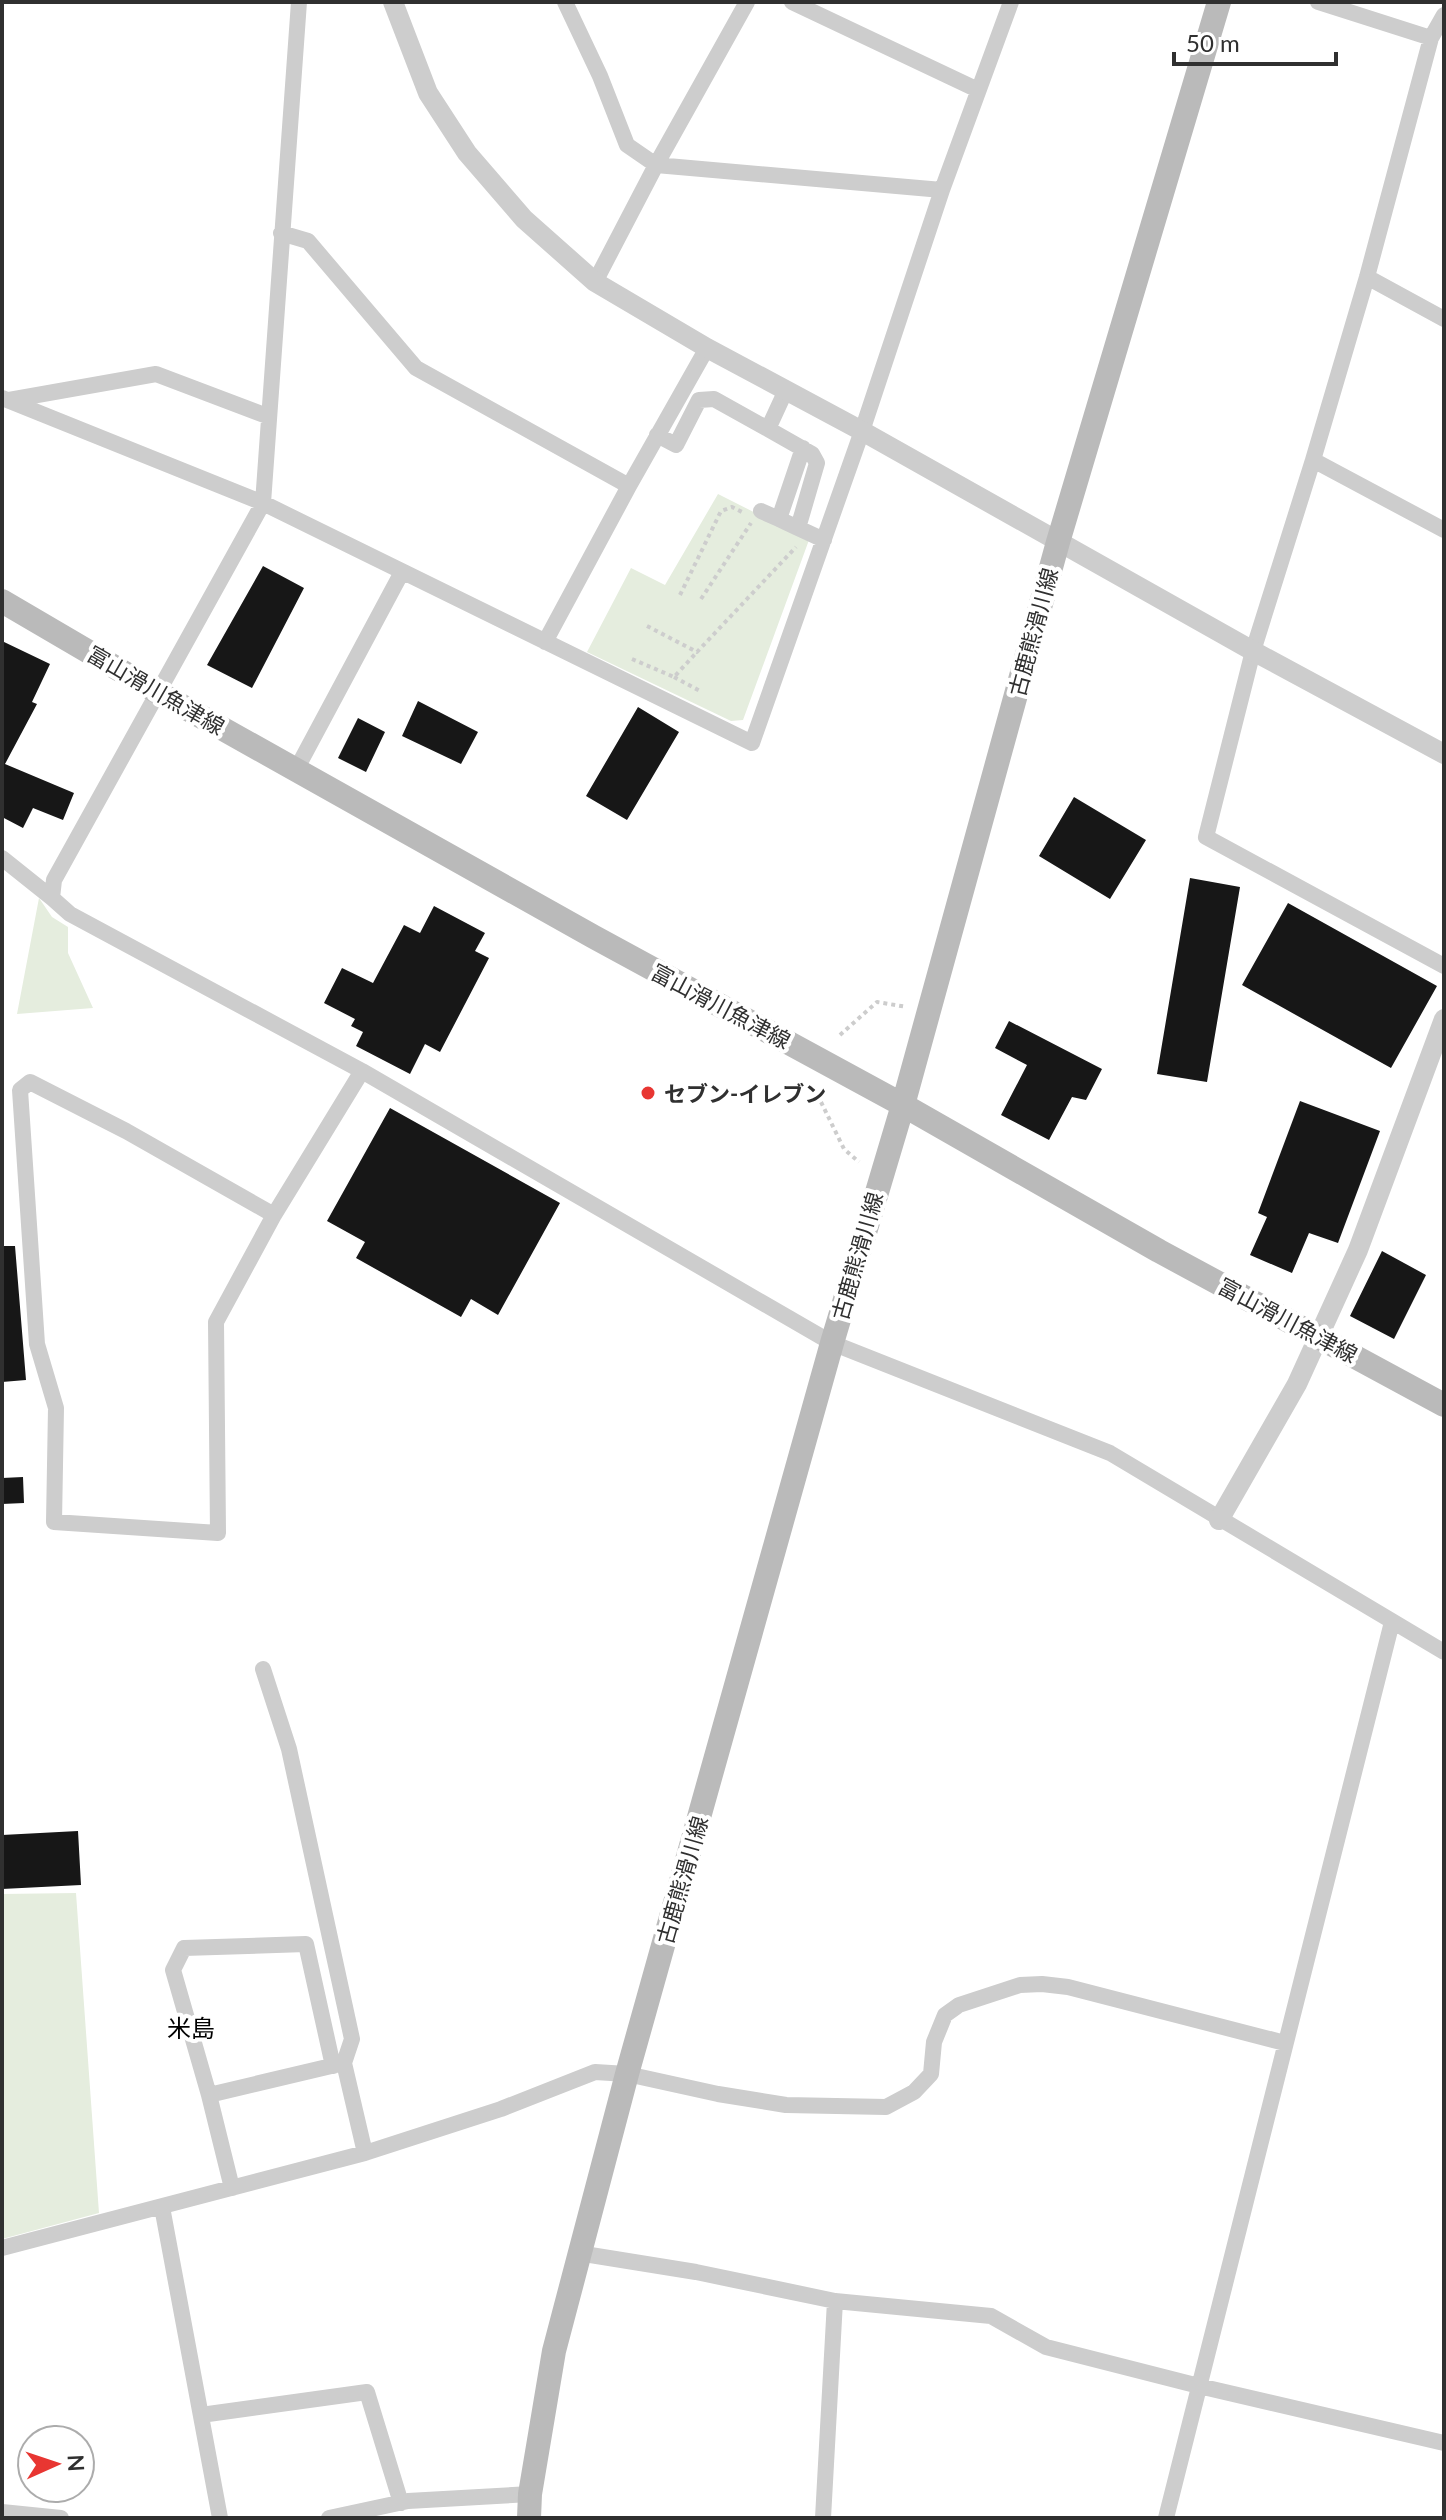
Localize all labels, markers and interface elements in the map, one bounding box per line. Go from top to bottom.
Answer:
scale bar [1174,16,1336,66]
text: 50 m [1186,28,1240,57]
street label: 古鹿熊滑川線 [1003,565,1063,699]
street label: 富山滑川魚津線 [83,640,229,740]
street label: 富山滑川魚津線 [647,958,795,1054]
place label: セブン-イレブン [664,1080,826,1107]
marker: セブン-イレブン [639,1084,657,1102]
street label: 古鹿熊滑川線 [826,1189,888,1323]
street label: 富山滑川魚津線 [1214,1272,1362,1368]
street label: 古鹿熊滑川線 [651,1813,713,1947]
district label: 米島 [167,2013,215,2042]
north arrow [16,2424,96,2504]
text: N [63,2454,90,2472]

